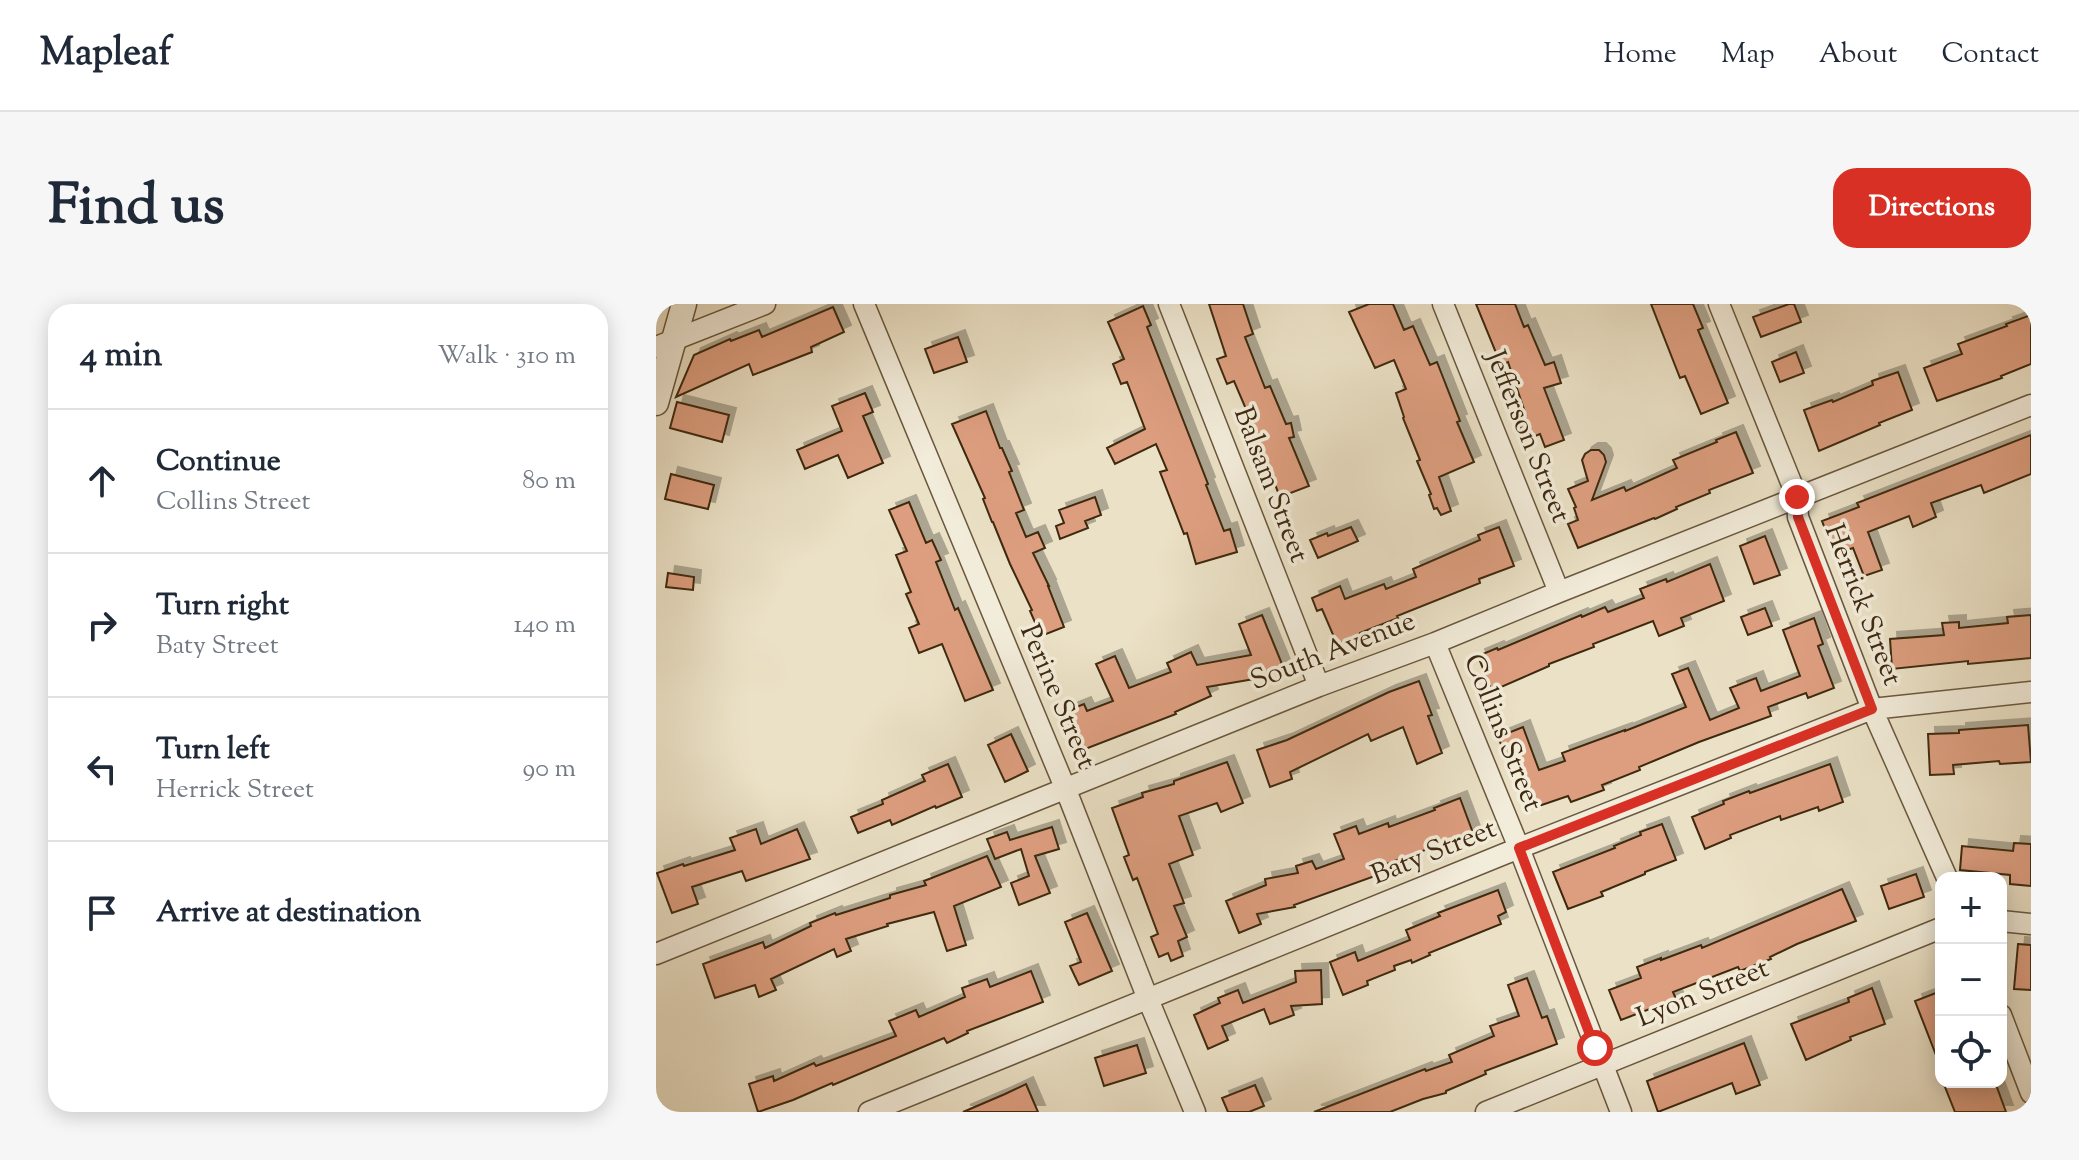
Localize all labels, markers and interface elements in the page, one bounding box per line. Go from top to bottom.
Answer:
text: Mapleaf [40,28,172,82]
text: Home [1603,35,1677,75]
text: Map [1721,35,1775,75]
text: About [1819,35,1897,75]
text: Contact [1941,35,2039,75]
text: Find us [48,168,224,249]
button: Directions [1833,168,2031,248]
text: 4 min [80,332,162,381]
text: Walk · 310 m [437,338,576,375]
street label: Jefferson Street [1474,343,1580,529]
street label: Balsam Street [1222,401,1318,569]
text: Continue [156,441,281,484]
icon: ahead [80,459,124,503]
text: 80 m [522,463,576,500]
route end [1779,479,1815,515]
text: Collins Street [156,484,310,521]
street label: Herrick Street [1813,518,1911,692]
text: Turn right [156,585,289,628]
street label: South Avenue [1245,602,1421,702]
icon: right [80,603,124,647]
text: 140 m [513,607,576,644]
street label: Perine Street [1009,618,1106,776]
text: Baty Street [156,628,279,665]
street label: Collins Street [1452,648,1552,818]
text: Turn left [156,729,270,772]
icon: left [80,747,124,791]
text: 90 m [523,751,576,788]
text: Herrick Street [156,772,314,809]
street label: Baty Street [1365,810,1503,896]
map controls [1935,872,2007,1088]
button: + [1935,872,2007,944]
icon: arrive [80,891,124,935]
text: Arrive at destination [156,892,421,935]
button: − [1935,944,2007,1016]
street label: Lyon Street [1631,949,1776,1039]
button: locate [1935,1016,2007,1088]
route start [1577,1030,1613,1066]

